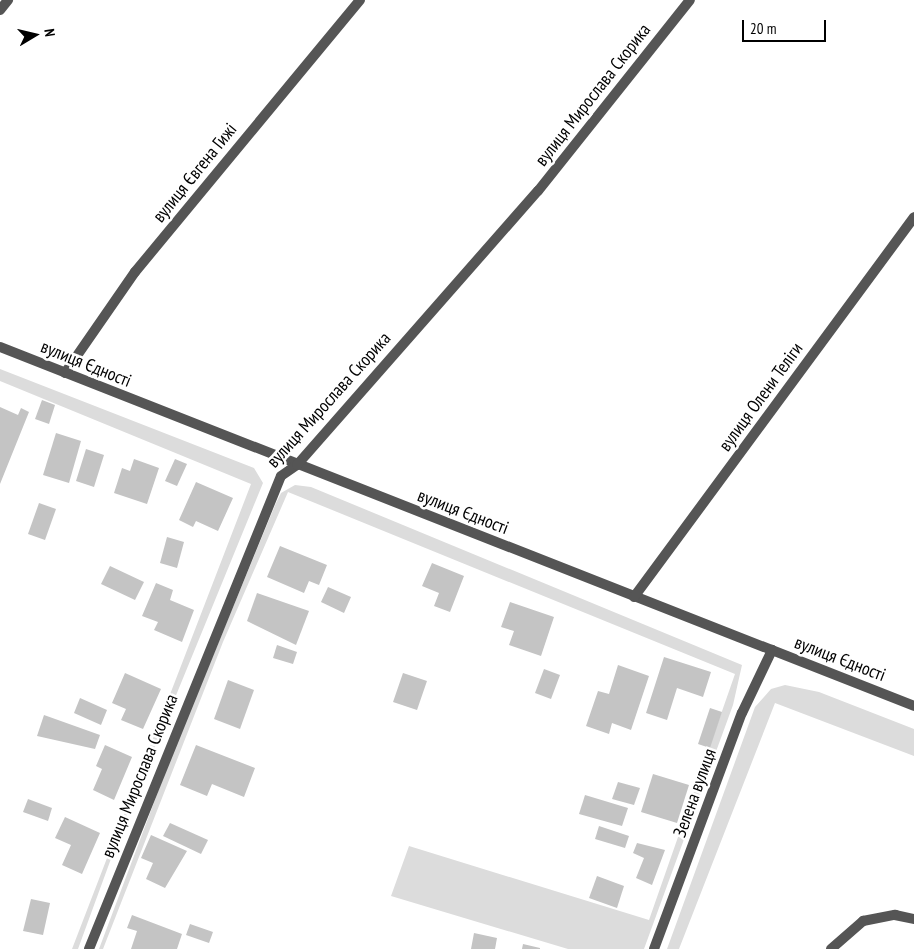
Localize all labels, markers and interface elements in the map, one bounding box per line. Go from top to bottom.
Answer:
north arrow [10,10,60,60]
scale bar [744,10,828,42]
text: 20 m [750,19,776,38]
street label: вулиця Мирослава Скорика [531,20,655,170]
text: N [40,28,59,38]
street label: вулиця Євгена Гижі [149,119,241,227]
street label: вулиця Мирослава Скорика [263,328,395,472]
street label: вулиця Єдності [38,336,134,392]
street label: вулиця Олени Теліги [714,338,808,456]
street label: вулиця Єдності [415,485,511,539]
street label: вулиця Єдності [792,632,888,686]
street label: вулиця Мирослава Скорика [97,691,183,861]
street label: Зелена вулиця [669,746,721,840]

